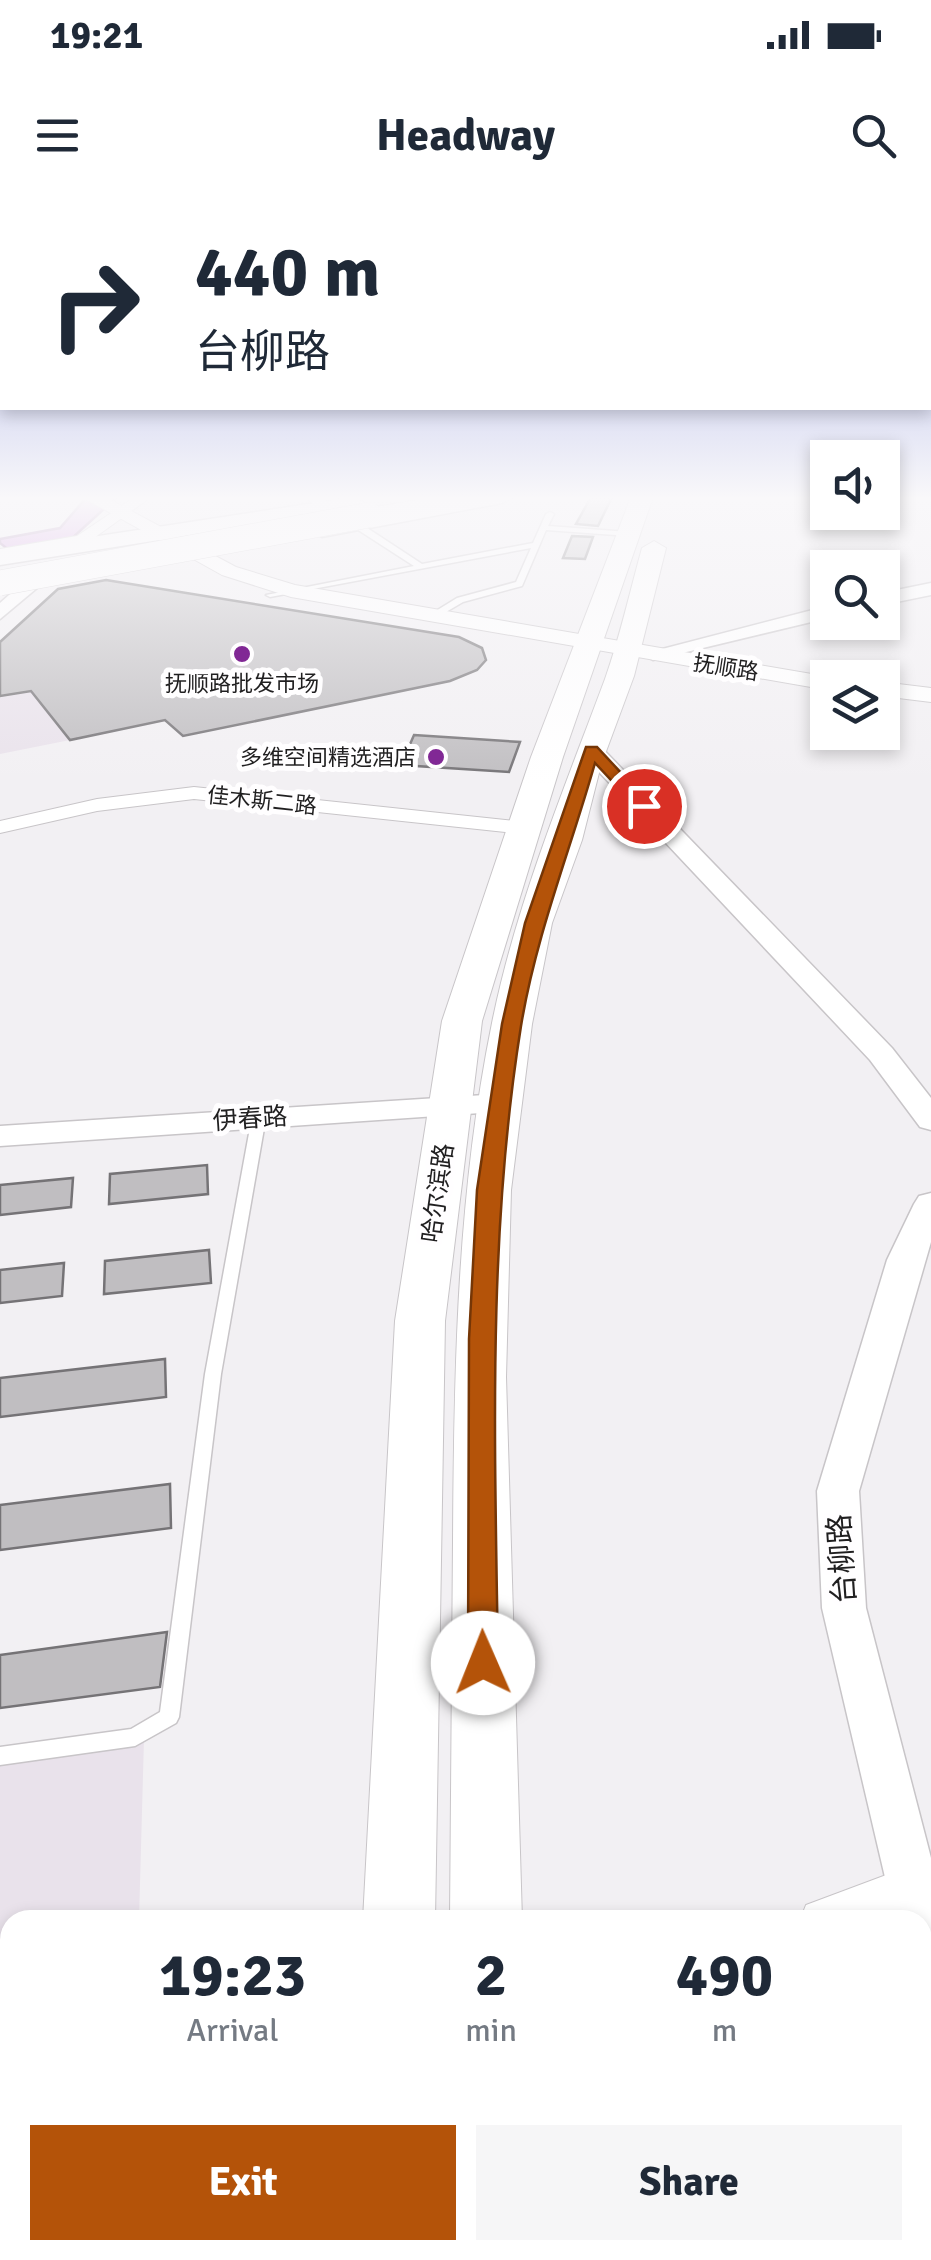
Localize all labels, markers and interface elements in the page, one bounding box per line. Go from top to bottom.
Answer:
text: 19:21 [50,12,143,59]
icon: menu [30,108,85,163]
text: Headway [376,108,555,163]
icon: search [846,108,901,163]
text: 440 m [195,229,380,315]
icon: right [30,240,160,370]
text: 台柳路 [195,325,330,380]
map controls [810,440,900,750]
button: sound [810,440,900,530]
button: search [810,550,900,640]
marker: 抚顺路批发市场 [231,643,253,665]
street label: 抚顺路 [691,649,761,686]
button: layers [810,660,900,750]
place label: 抚顺路批发市场 [165,670,319,697]
place label: 多维空间精选酒店 [240,744,416,771]
marker: 多维空间精选酒店 [425,746,447,768]
pin [602,764,687,849]
icon: arrive [617,779,672,834]
street label: 佳木斯二路 [206,781,318,820]
street label: 伊春路 [212,1100,289,1137]
street label: 哈尔滨路 [415,1141,460,1245]
street label: 台柳路 [821,1513,864,1605]
position arrow [431,1611,535,1715]
text: 19:23 [159,1939,306,2013]
text: 2 [475,1939,507,2013]
text: 490 [676,1939,773,2013]
text: Arrival [187,2011,279,2050]
text: min [465,2011,517,2050]
text: m [712,2011,737,2050]
button: Exit [30,2125,456,2240]
button: Share [476,2125,902,2240]

